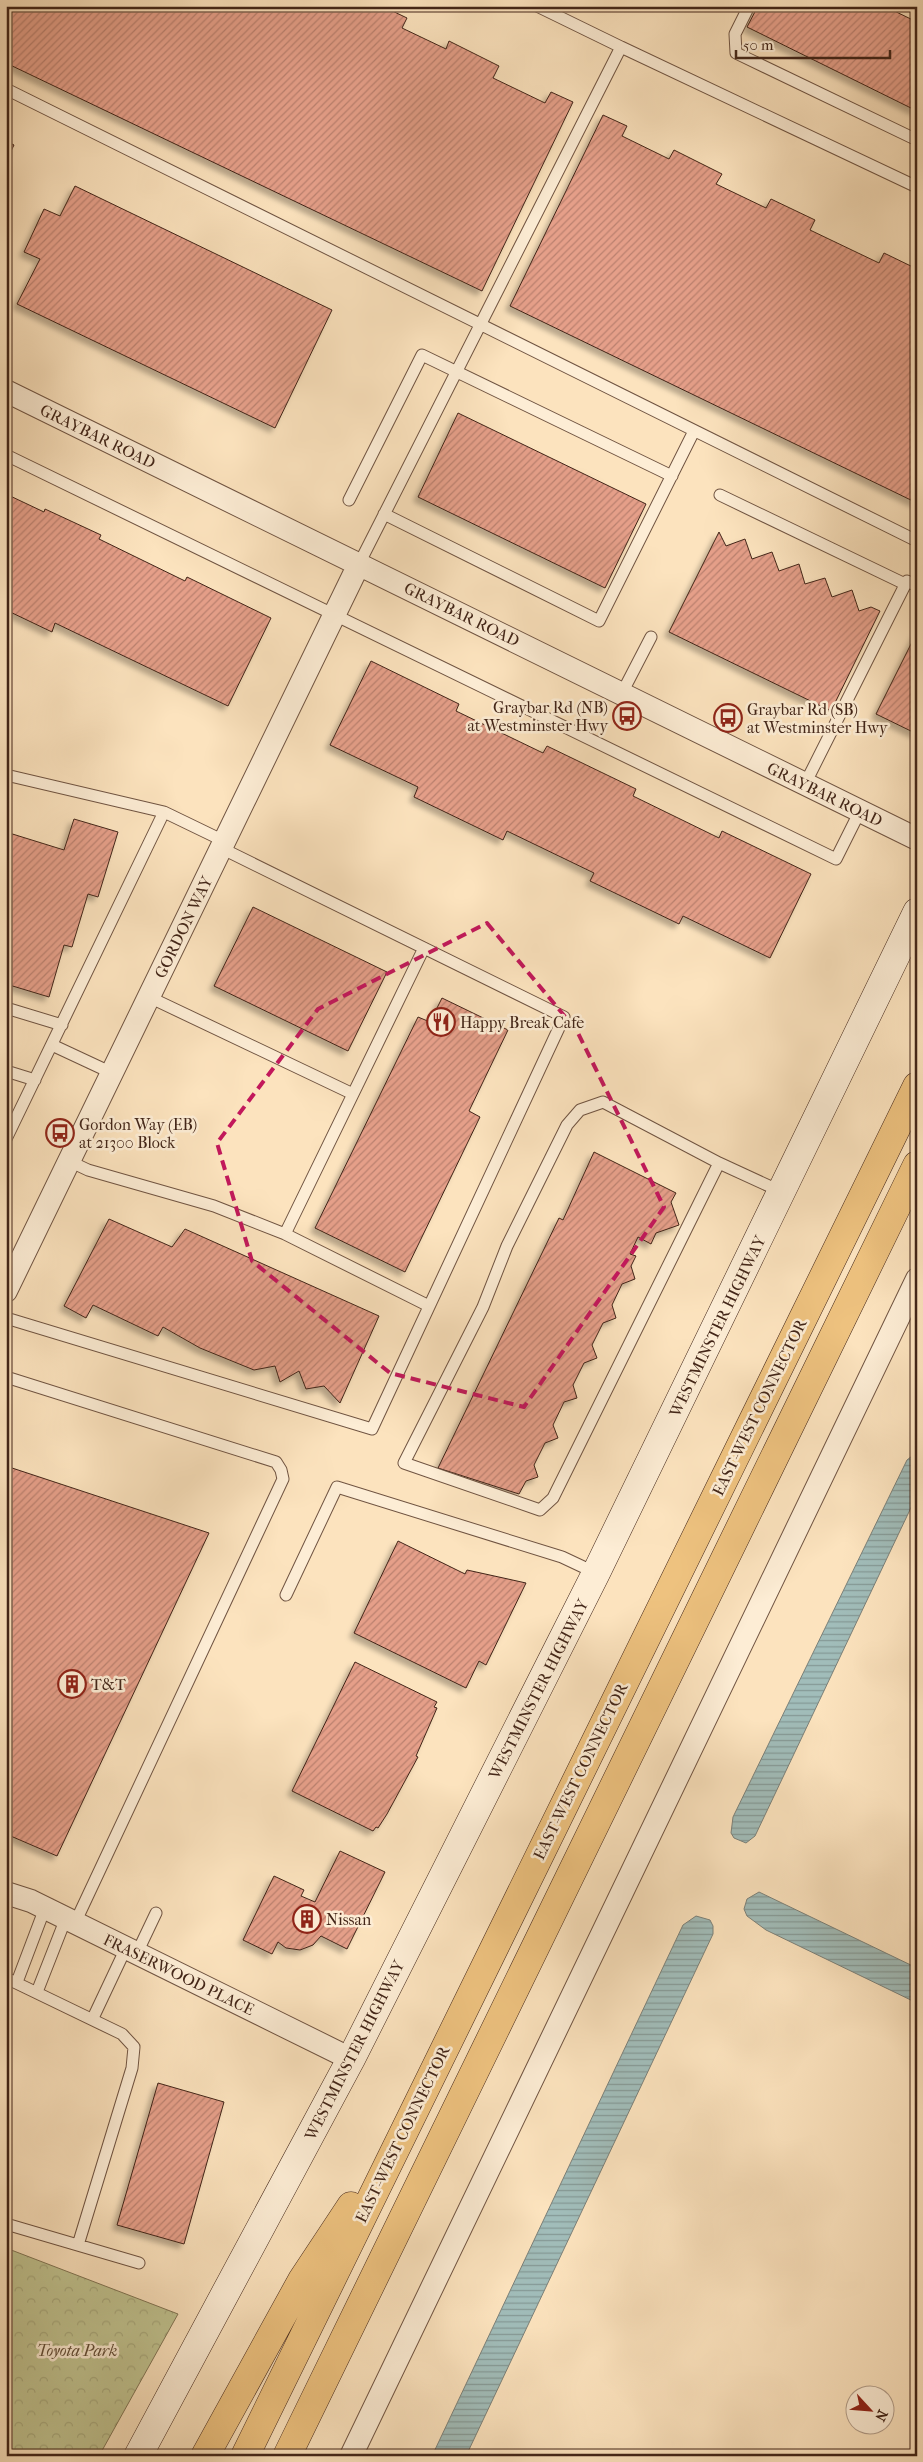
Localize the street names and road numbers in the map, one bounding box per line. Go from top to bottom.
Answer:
street label: GRAYBAR ROAD [37,400,158,473]
street label: GRAYBAR ROAD [401,578,522,651]
street label: GRAYBAR ROAD [764,758,885,831]
street label: GORDON WAY [151,872,217,981]
street label: WESTMINSTER HIGHWAY [665,1231,770,1421]
street label: EAST-WEST CONNECTOR [708,1314,811,1499]
street label: WESTMINSTER HIGHWAY [484,1595,593,1783]
street label: EAST-WEST CONNECTOR [529,1678,632,1863]
street label: FRASERWOOD PLACE [100,1930,257,2019]
street label: WESTMINSTER HIGHWAY [300,1956,409,2144]
street label: EAST-WEST CONNECTOR [351,2041,454,2226]

